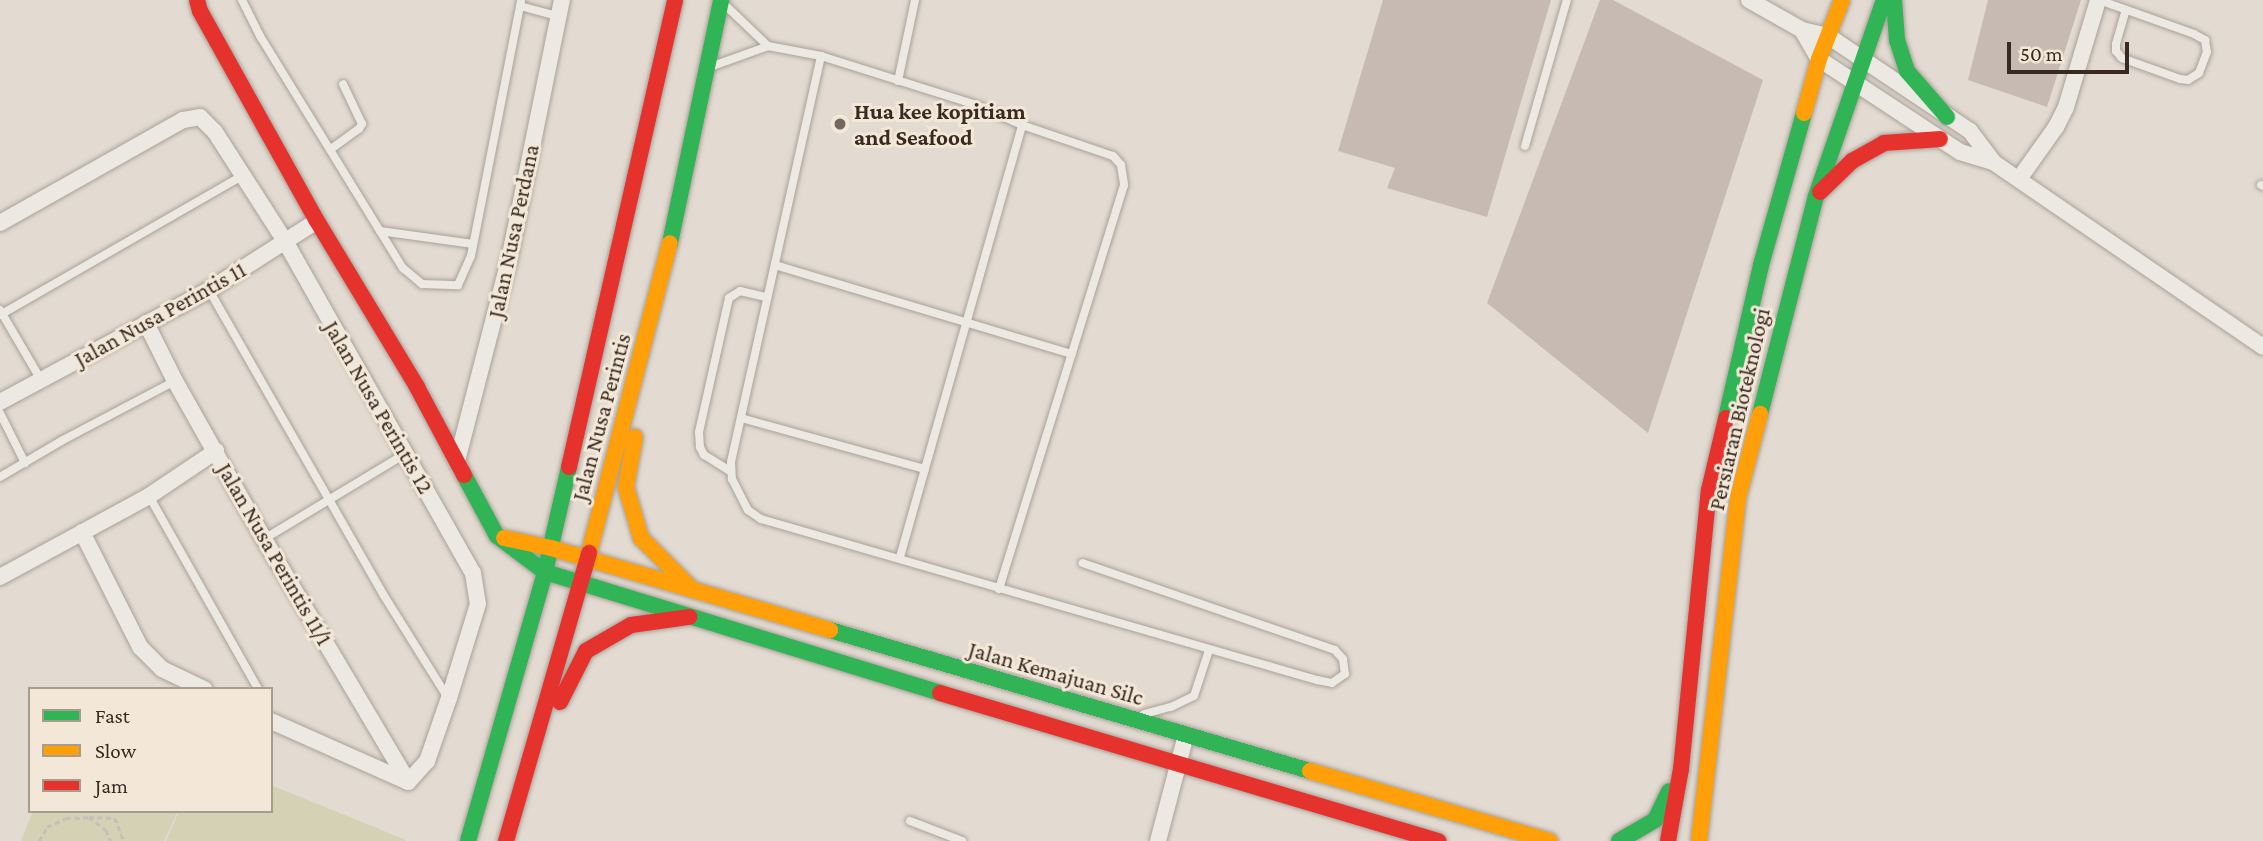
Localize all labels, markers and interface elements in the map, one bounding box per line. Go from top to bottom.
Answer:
scale bar [2011,28,2134,72]
text: 50 m [2020,42,2063,66]
place label: Hua kee kopitiam and Seafood [854,97,1026,151]
marker: Hua kee kopitiam and Seafood [832,116,848,132]
street label: Jalan Nusa Perdana [481,142,545,320]
street label: Jalan Nusa Perintis 11 [69,255,251,373]
street label: Persiaran Bioteknologi [1702,305,1776,513]
street label: Jalan Nusa Perintis 12 [318,315,440,499]
street label: Jalan Nusa Perintis [565,330,637,504]
street label: Jalan Nusa Perintis 11/1 [211,458,339,650]
street label: Jalan Kemajuan Silc [965,635,1147,711]
legend [28,687,273,813]
text: Fast [95,704,130,728]
text: Slow [95,739,136,763]
text: Jam [95,774,128,798]

